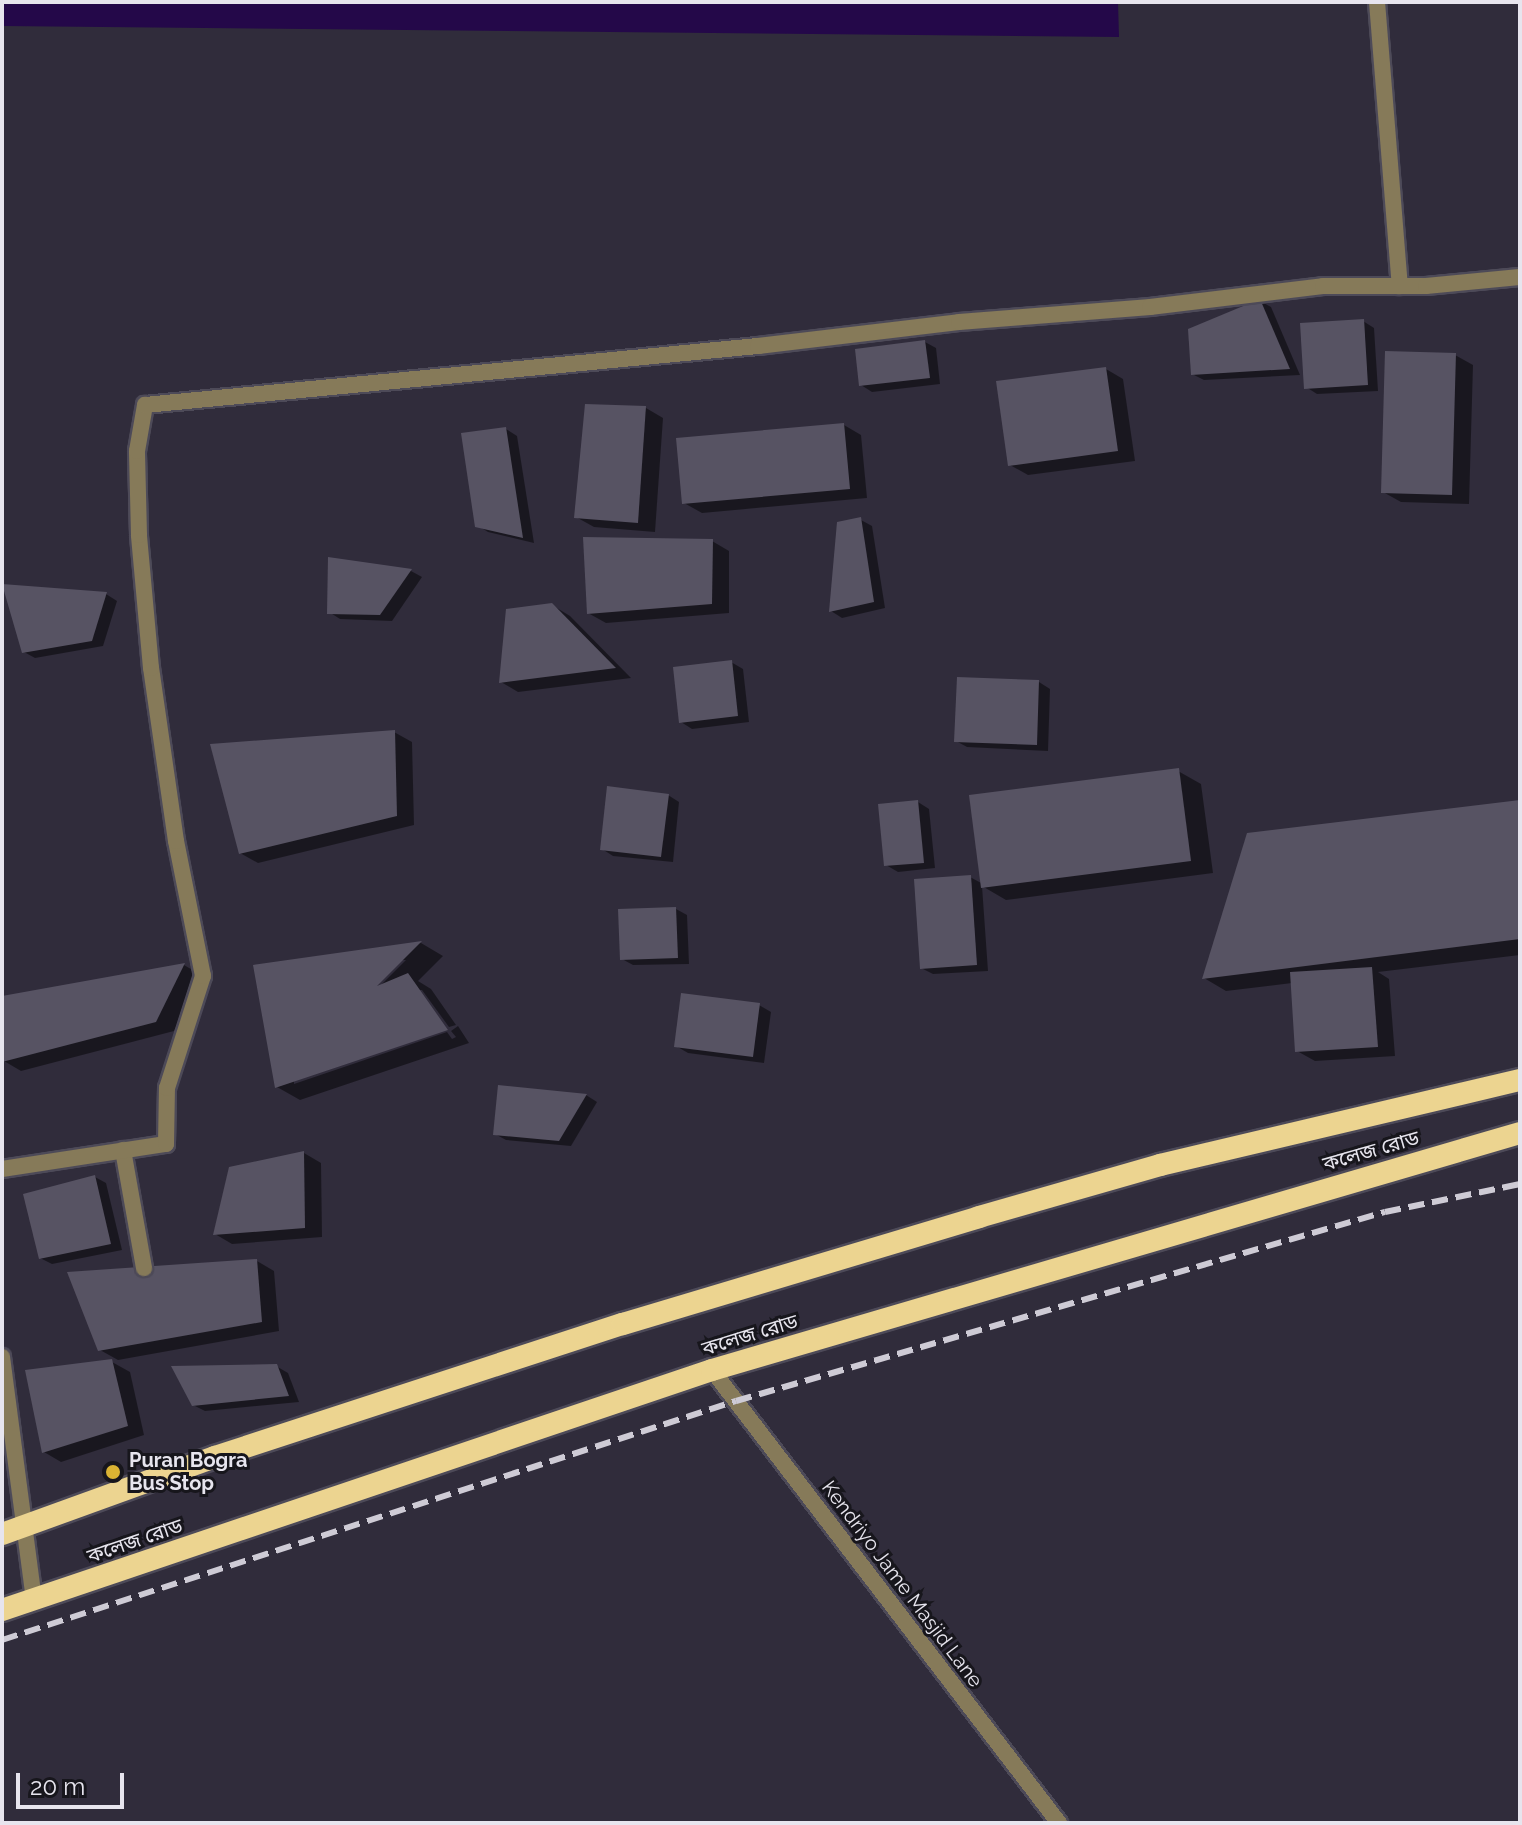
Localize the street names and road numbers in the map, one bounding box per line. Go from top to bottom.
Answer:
street label: কলেজ রোড [1320,1126,1422,1176]
street label: কলেজ রোড [699,1309,801,1361]
street label: Kendriyo Jame Masjid Lane [816,1476,988,1692]
street label: কলেজ রোড [84,1514,186,1568]

